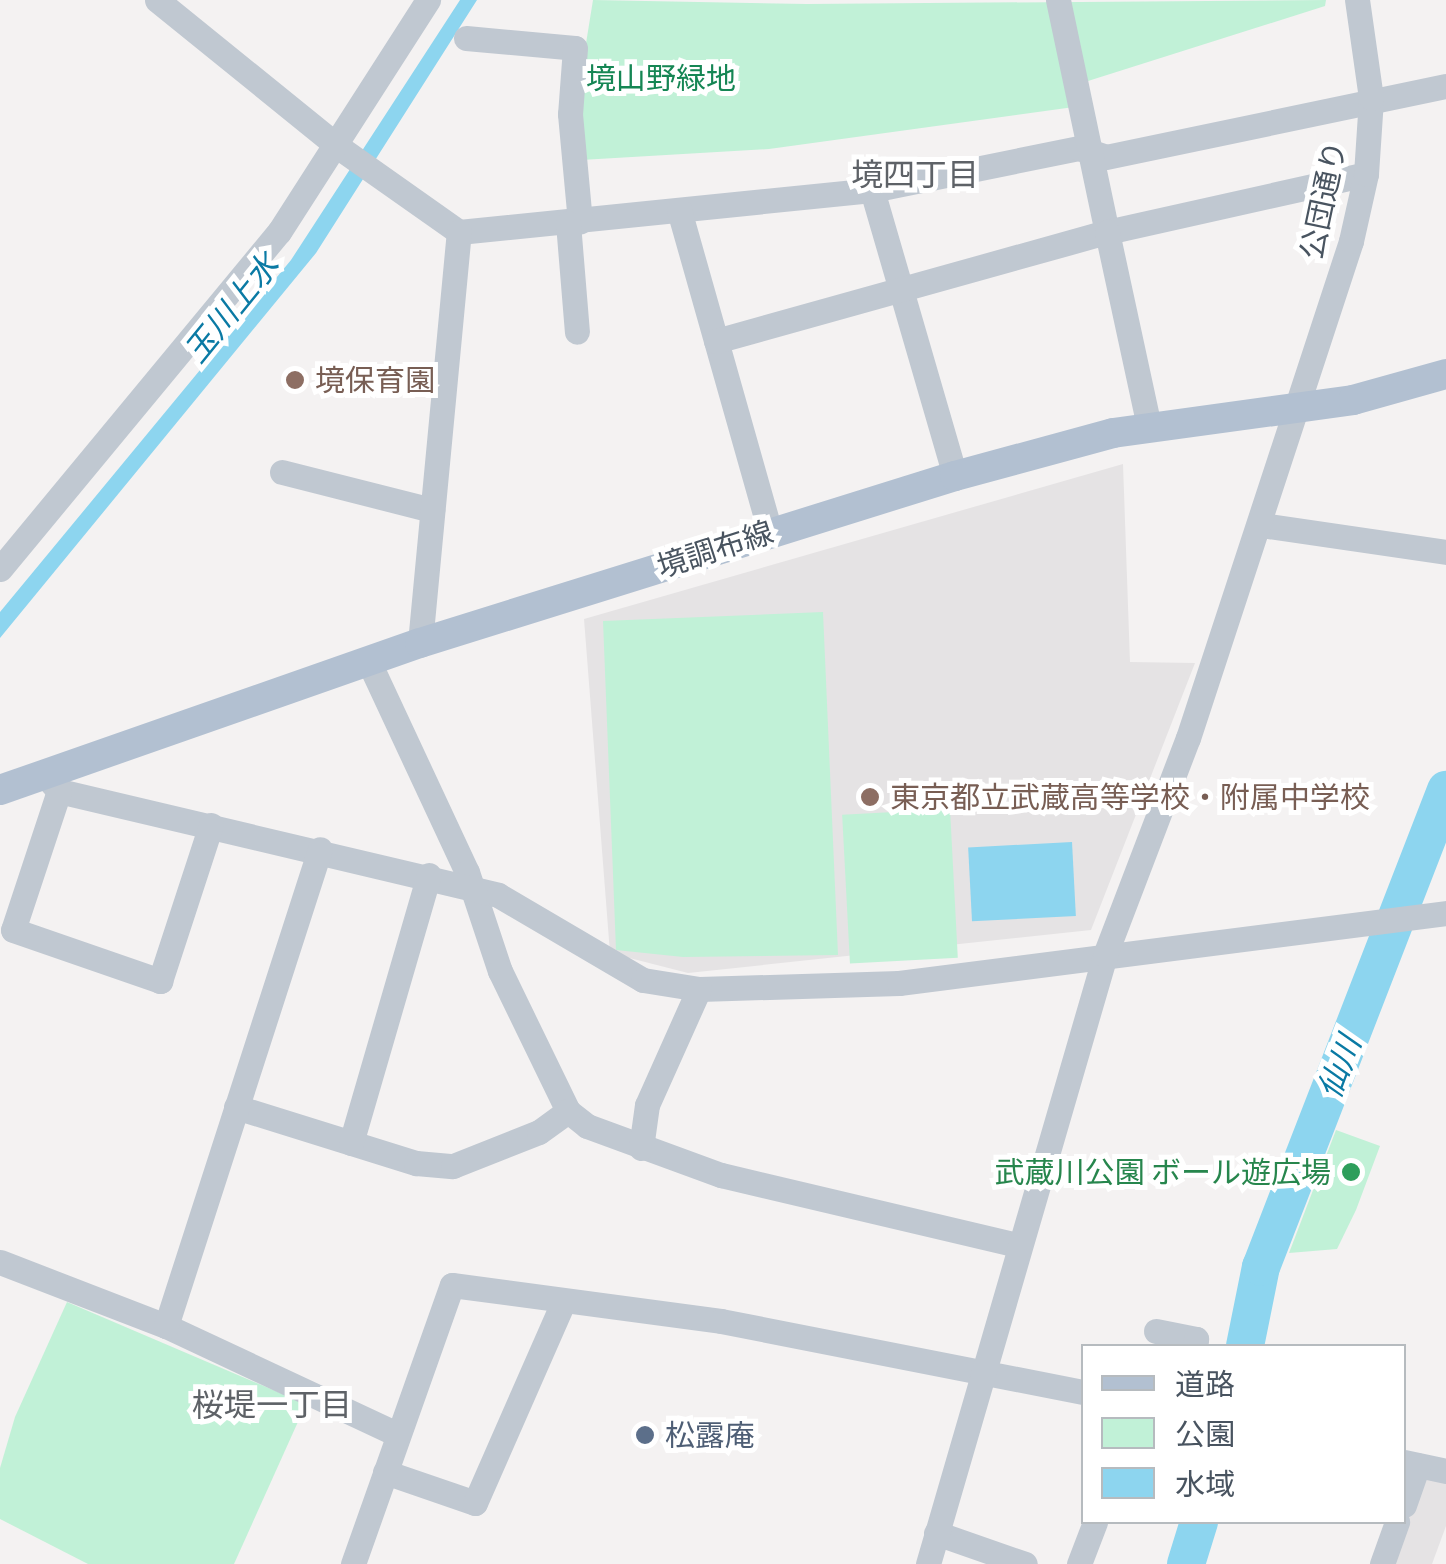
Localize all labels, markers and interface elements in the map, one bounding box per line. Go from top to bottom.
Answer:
park label: 境山野緑地 [586,60,736,96]
street label: 公団通り [1293,138,1353,262]
district label: 境四丁目 [851,155,979,193]
water label: 玉川上水 [176,246,286,370]
place label: 境保育園 [315,362,435,398]
marker: 境保育園 [284,369,306,391]
street label: 境調布線 [652,513,778,585]
place label: 東京都立武蔵高等学校・附属中学校 [890,779,1370,815]
marker: 東京都立武蔵高等学校・附属中学校 [859,786,881,808]
water label: 仙川 [1310,1030,1368,1104]
place label: 武蔵川公園 ボール遊広場 [994,1154,1331,1190]
marker: 武蔵川公園 ボール遊広場 [1340,1161,1362,1183]
legend [1081,1344,1406,1524]
text: 道路 [1175,1361,1235,1407]
district label: 桜堤一丁目 [192,1385,352,1423]
text: 公園 [1175,1411,1235,1457]
place label: 松露庵 [665,1417,755,1453]
marker: 松露庵 [634,1424,656,1446]
text: 水域 [1175,1461,1235,1507]

